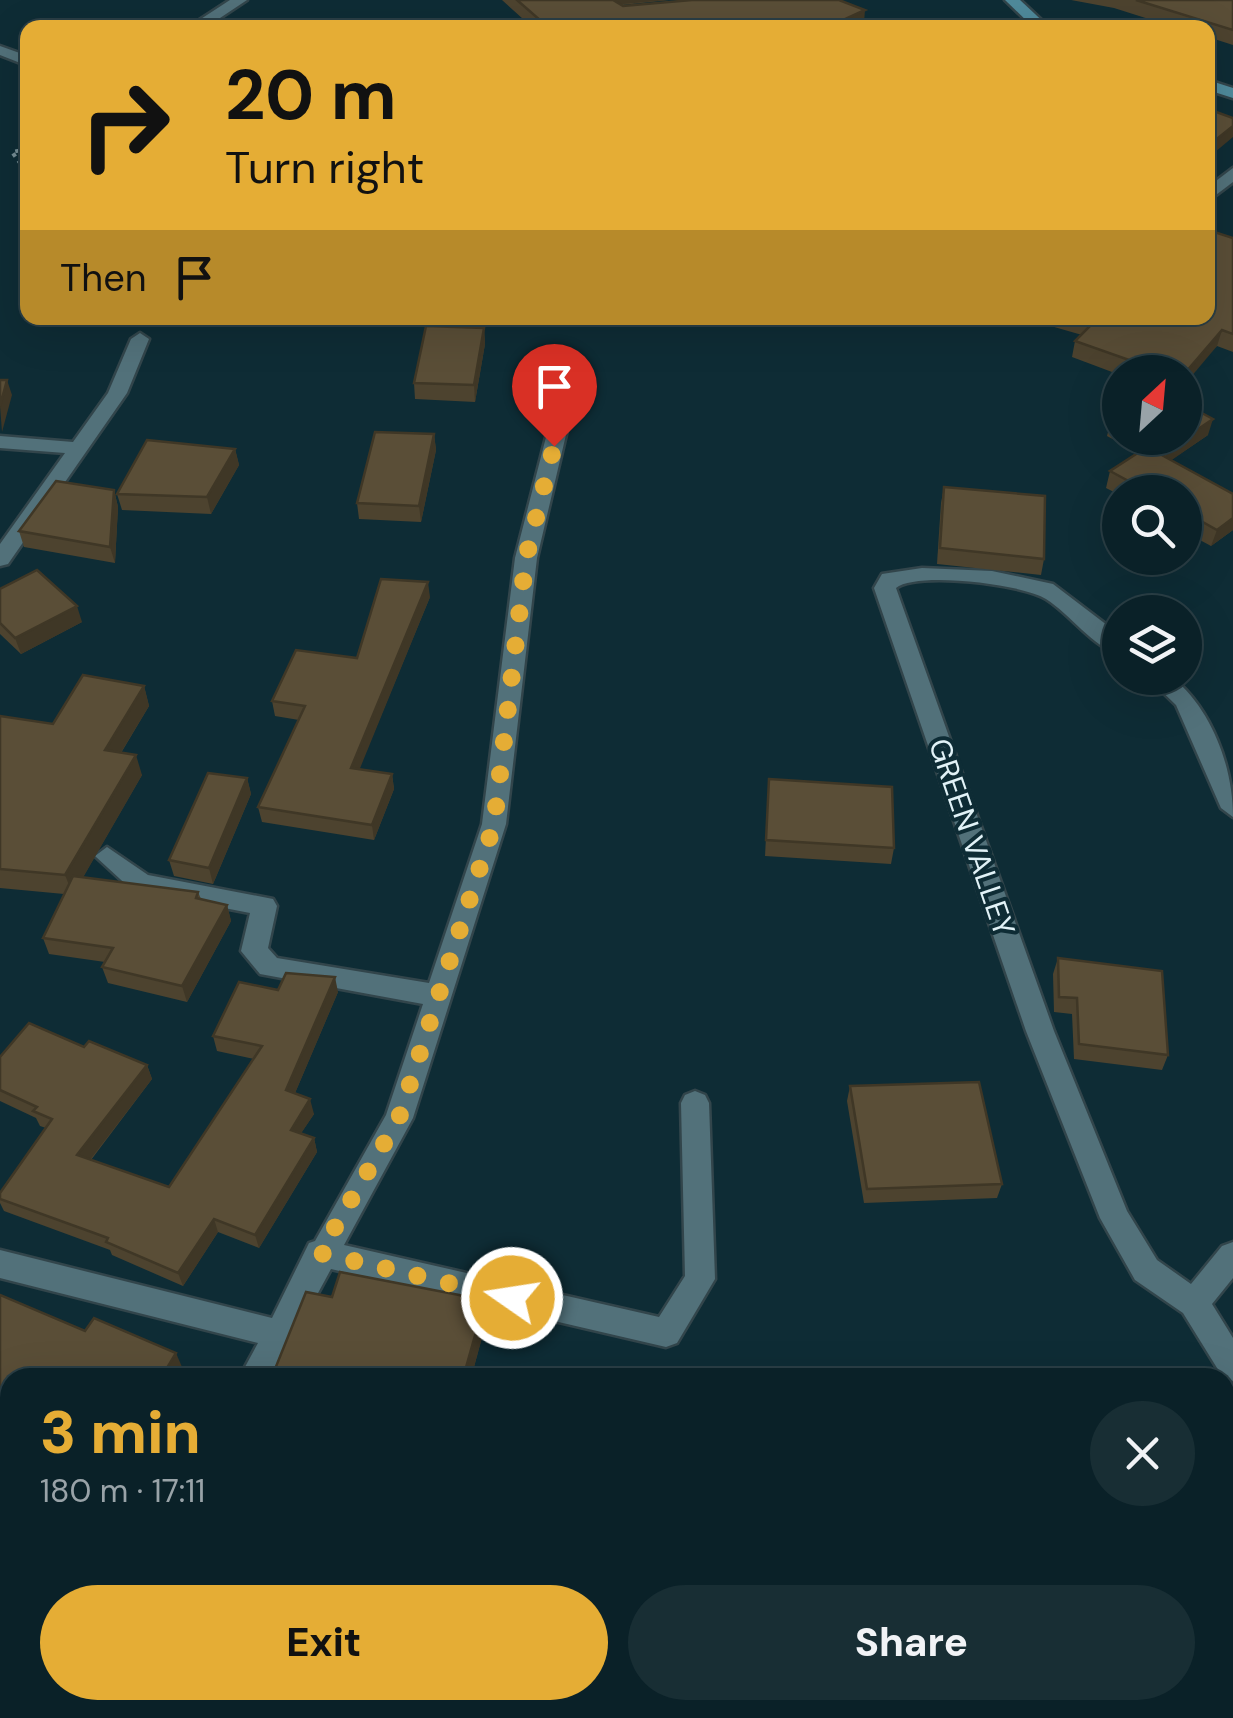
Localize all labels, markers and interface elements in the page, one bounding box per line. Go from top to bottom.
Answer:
text: 20 m [225,50,397,141]
icon: right [60,60,190,190]
text: Turn right [225,138,424,197]
icon: arrive [167,250,222,305]
text: Then [60,253,147,303]
pin [512,344,597,447]
north arrow [1102,355,1202,455]
map controls [1102,355,1202,695]
icon: arrive [527,359,582,414]
button: search [1102,475,1202,575]
button: layers [1102,595,1202,695]
street label: GREEN VALLEY [920,733,1024,941]
position arrow [460,1246,564,1350]
text: 3 min [40,1393,201,1472]
button: close [1090,1401,1195,1506]
text: 180 m · 17:11 [40,1470,205,1512]
button: Exit [40,1585,608,1700]
button: Share [628,1585,1195,1700]

